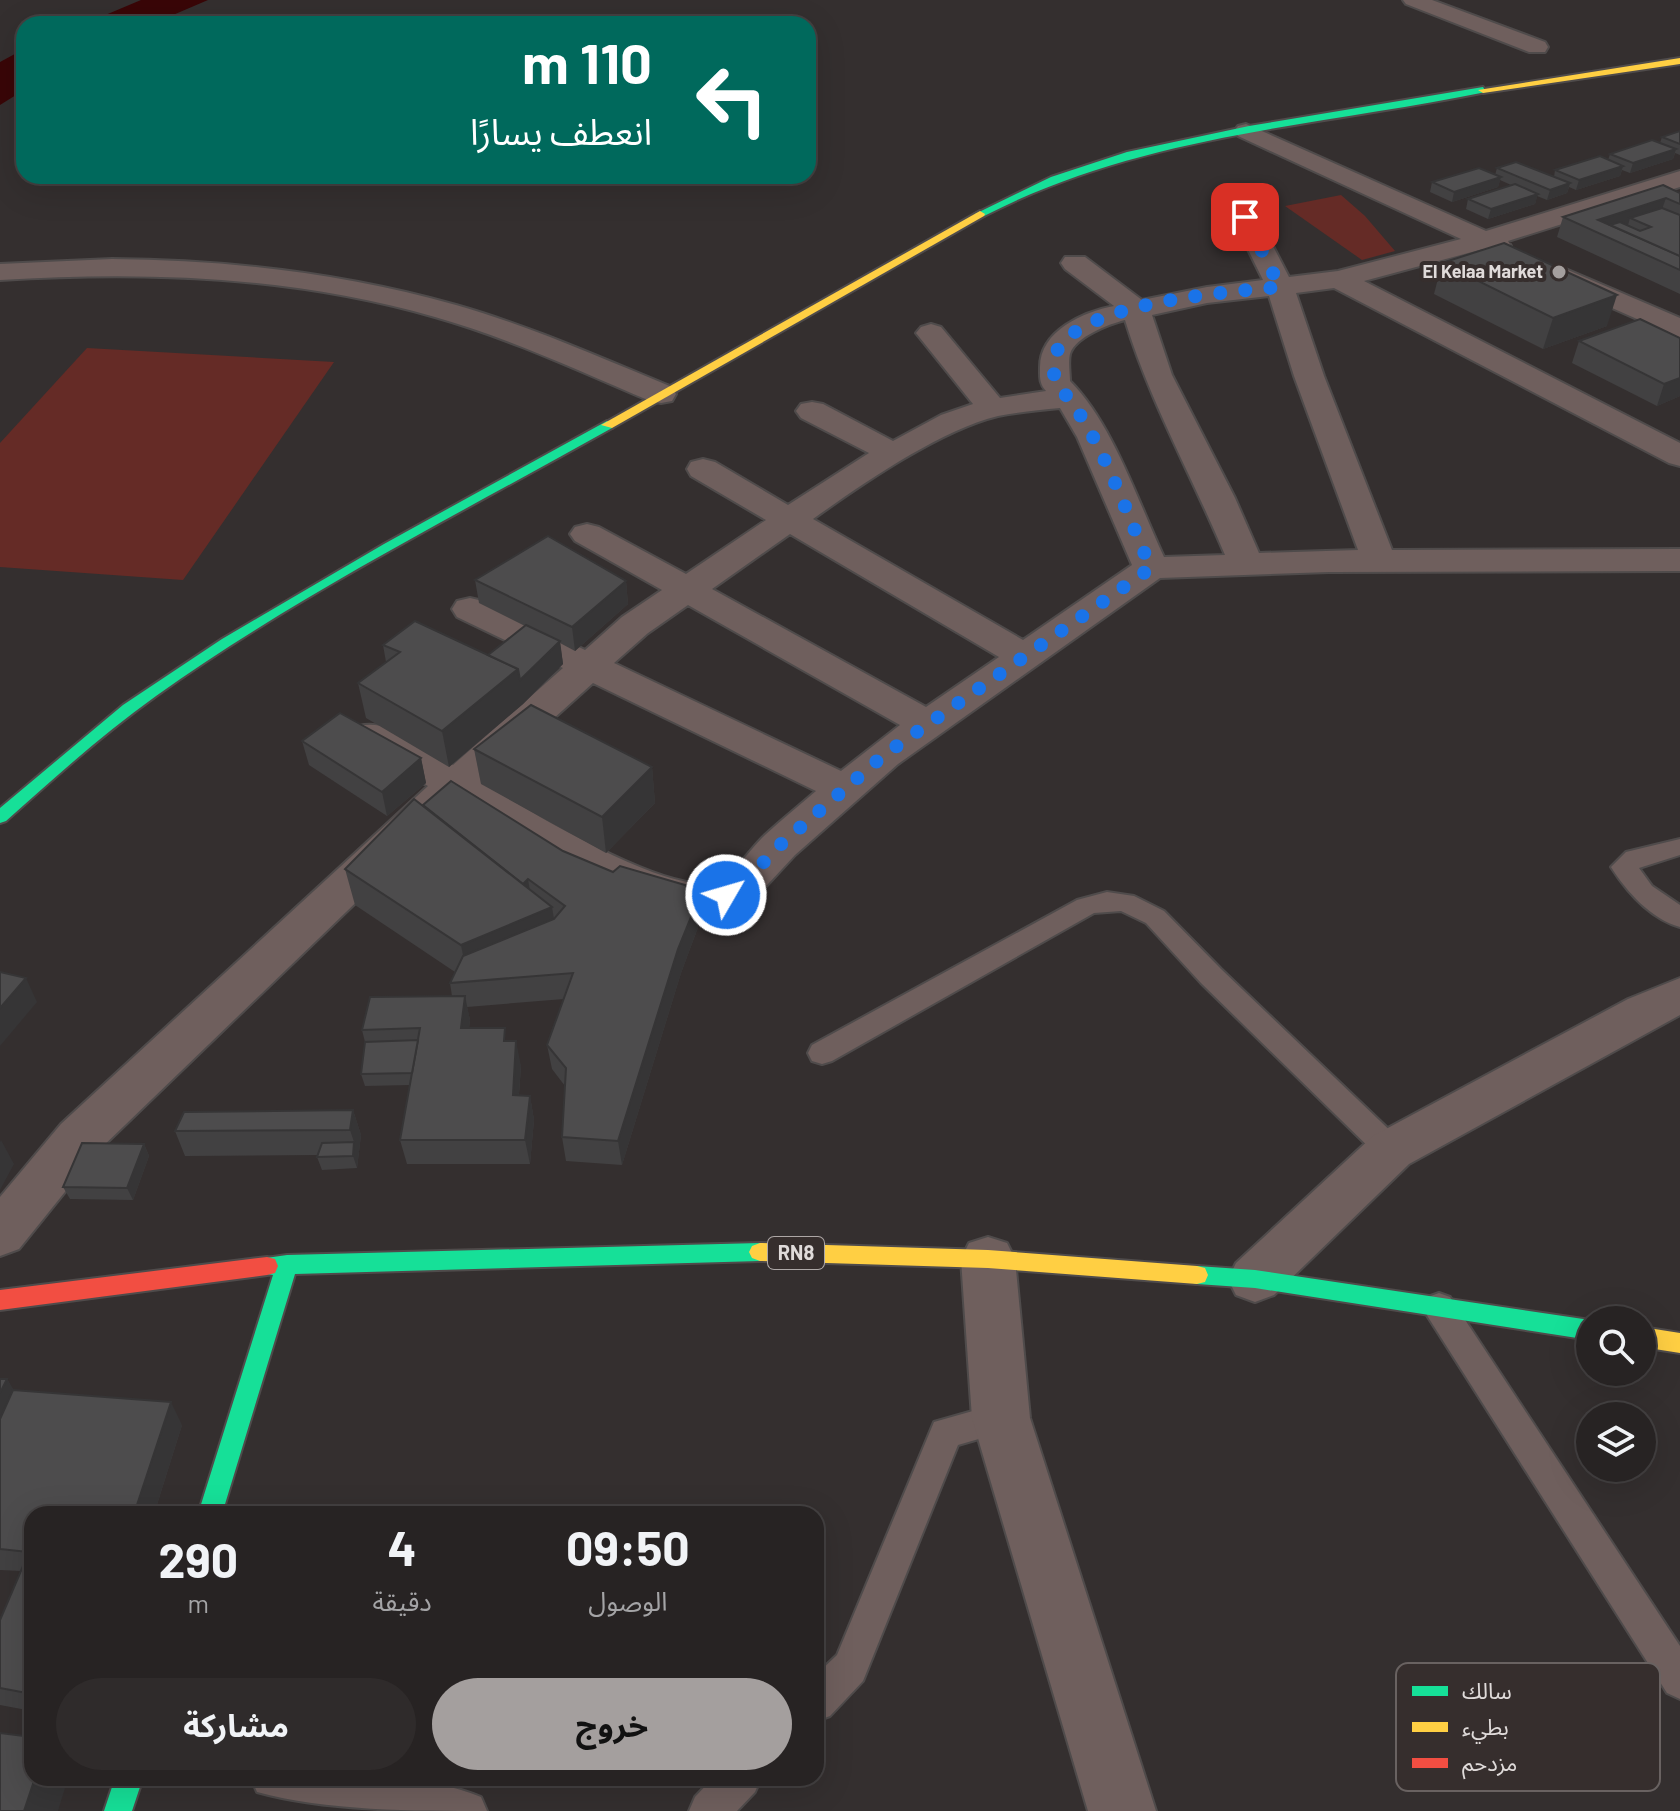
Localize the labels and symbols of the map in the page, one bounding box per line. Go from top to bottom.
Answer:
pin [1211,183,1279,251]
place label: El Kelaa Market [1423,260,1543,282]
marker: El Kelaa Market [1550,263,1568,281]
position arrow [684,853,768,937]
road number: RN8 [768,1237,824,1269]
legend [1396,1663,1660,1791]
text: سالك [1462,1677,1512,1703]
text: بطيء [1462,1713,1509,1744]
text: مزدحم [1462,1749,1517,1780]

